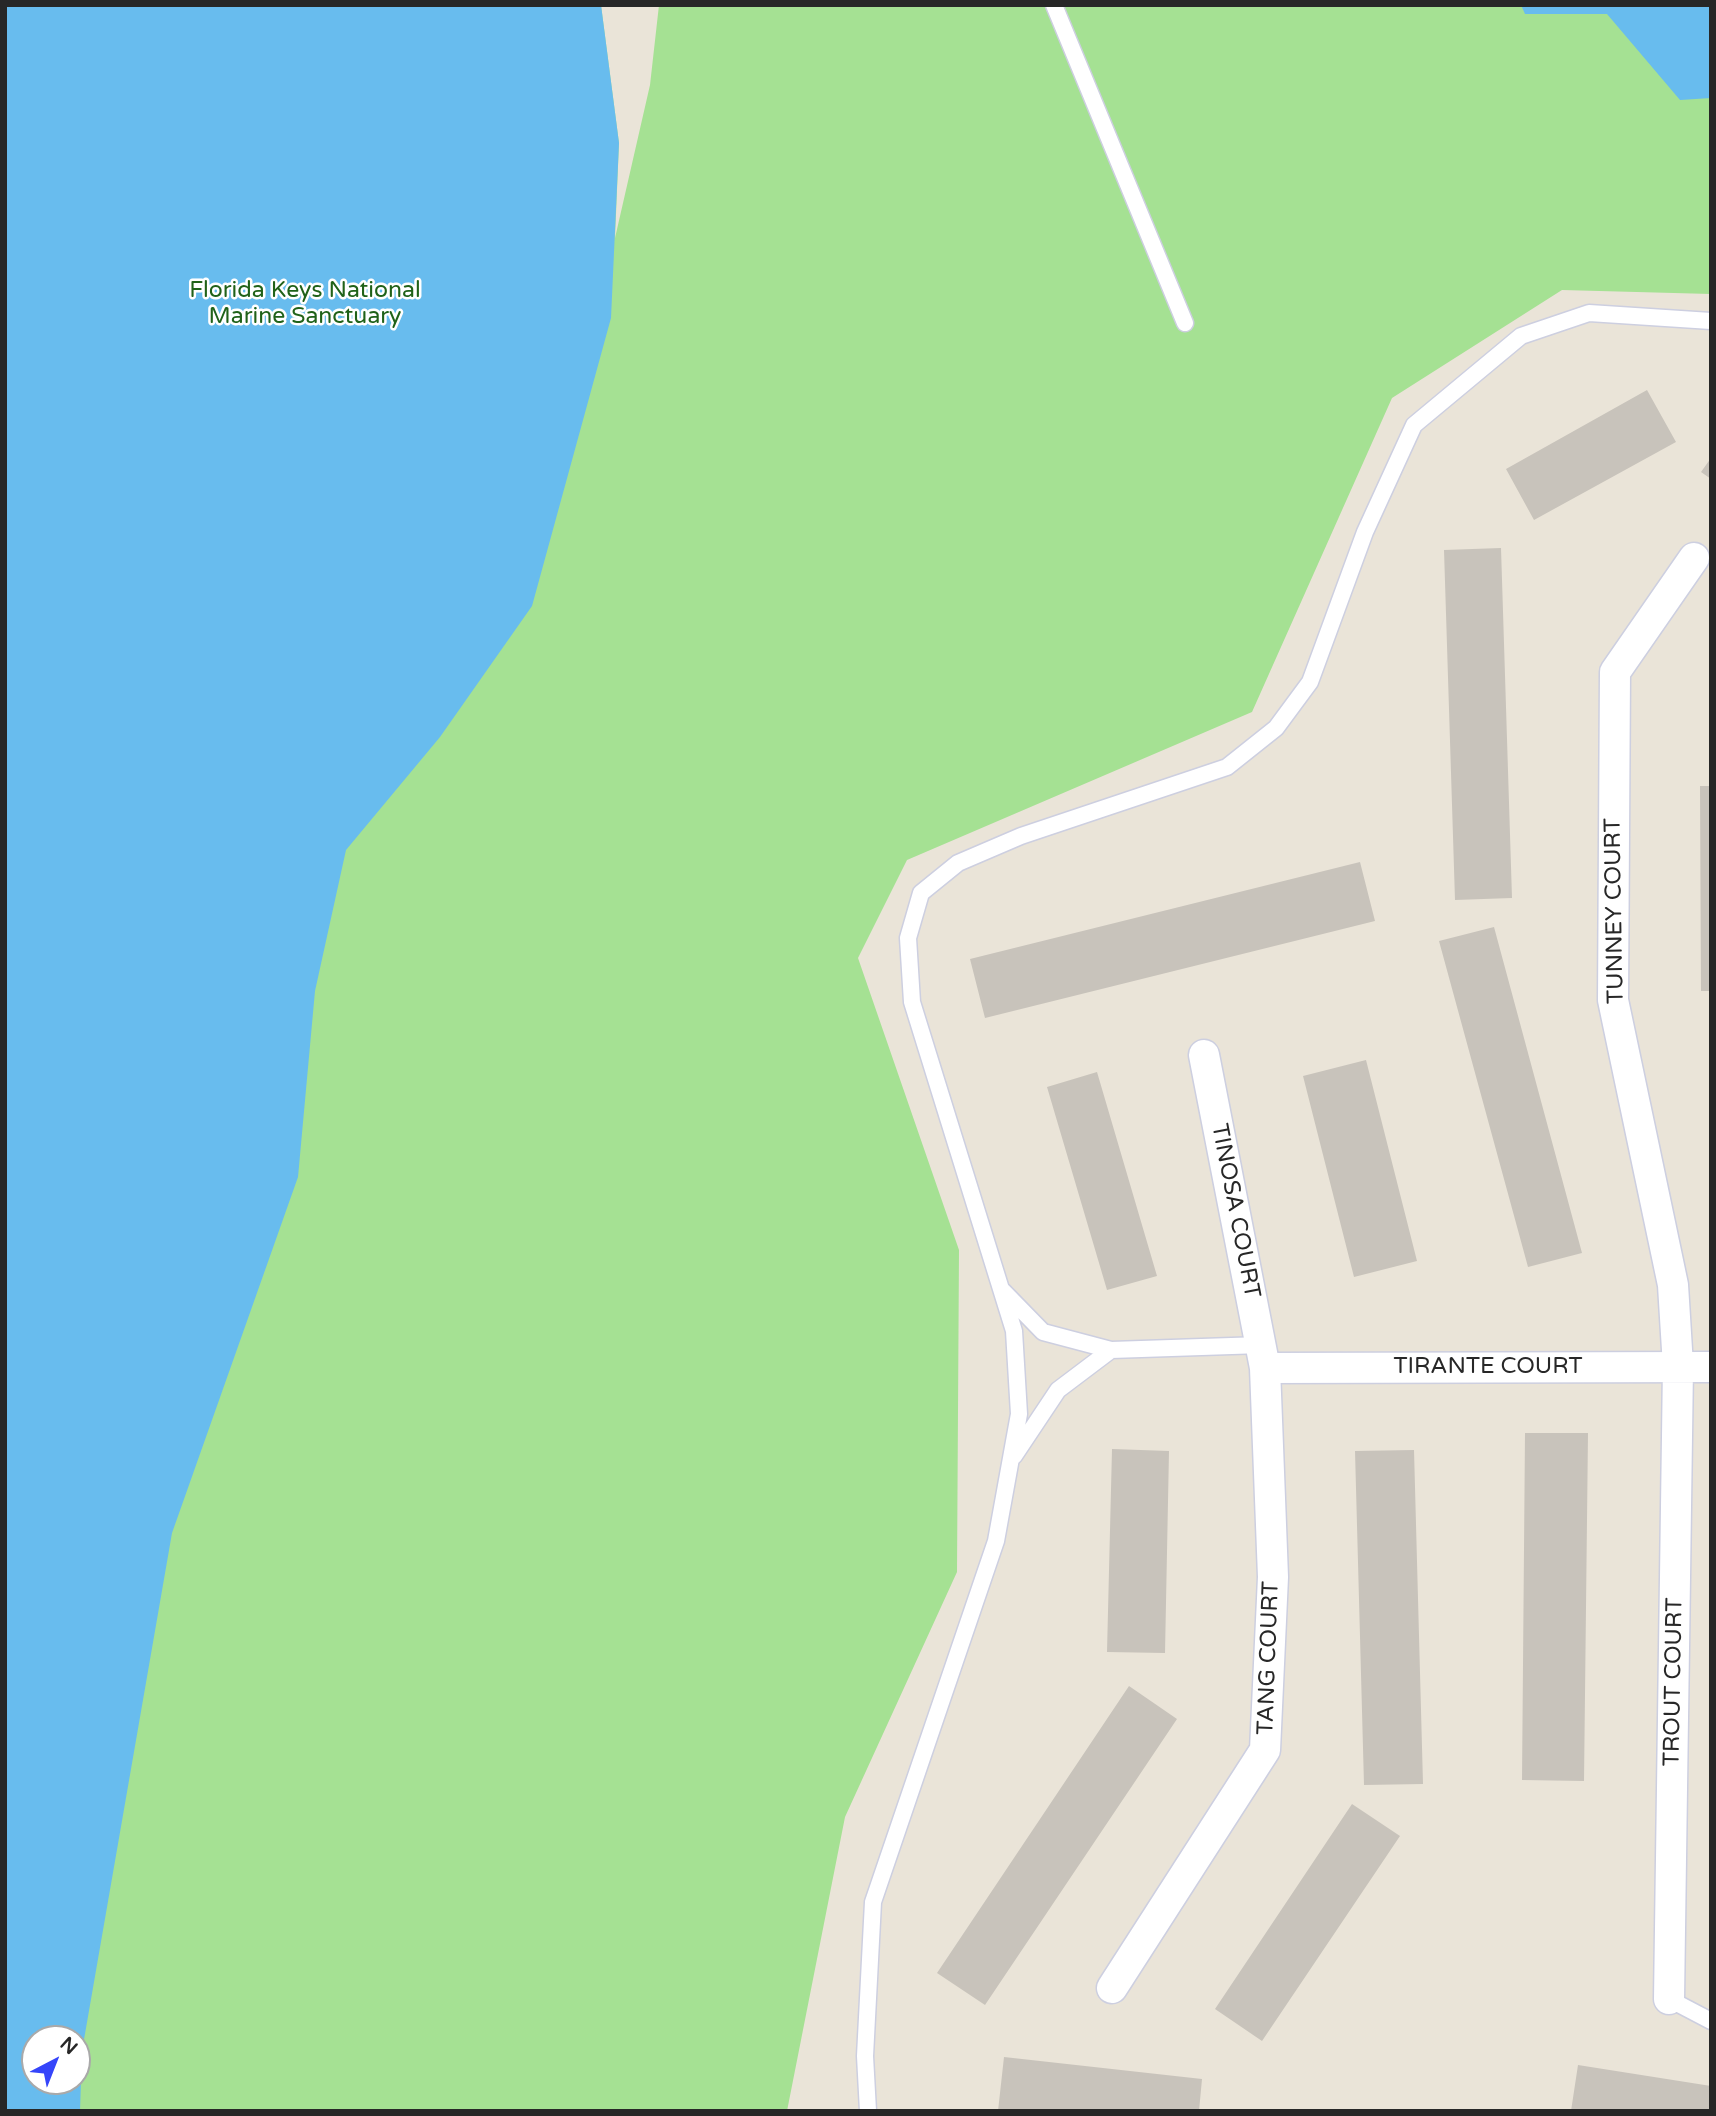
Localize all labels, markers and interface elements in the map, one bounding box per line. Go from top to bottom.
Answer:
park label: Florida Keys National Marine Sanctuary [189,277,421,331]
street label: TUNNEY COURT [1600,818,1630,1004]
street label: TINOSA COURT [1205,1121,1265,1301]
street label: TIRANTE COURT [1393,1353,1583,1381]
street label: TANG COURT [1253,1581,1285,1735]
street label: TROUT COURT [1659,1598,1689,1766]
north arrow [21,2025,91,2095]
text: N [56,2033,82,2059]

